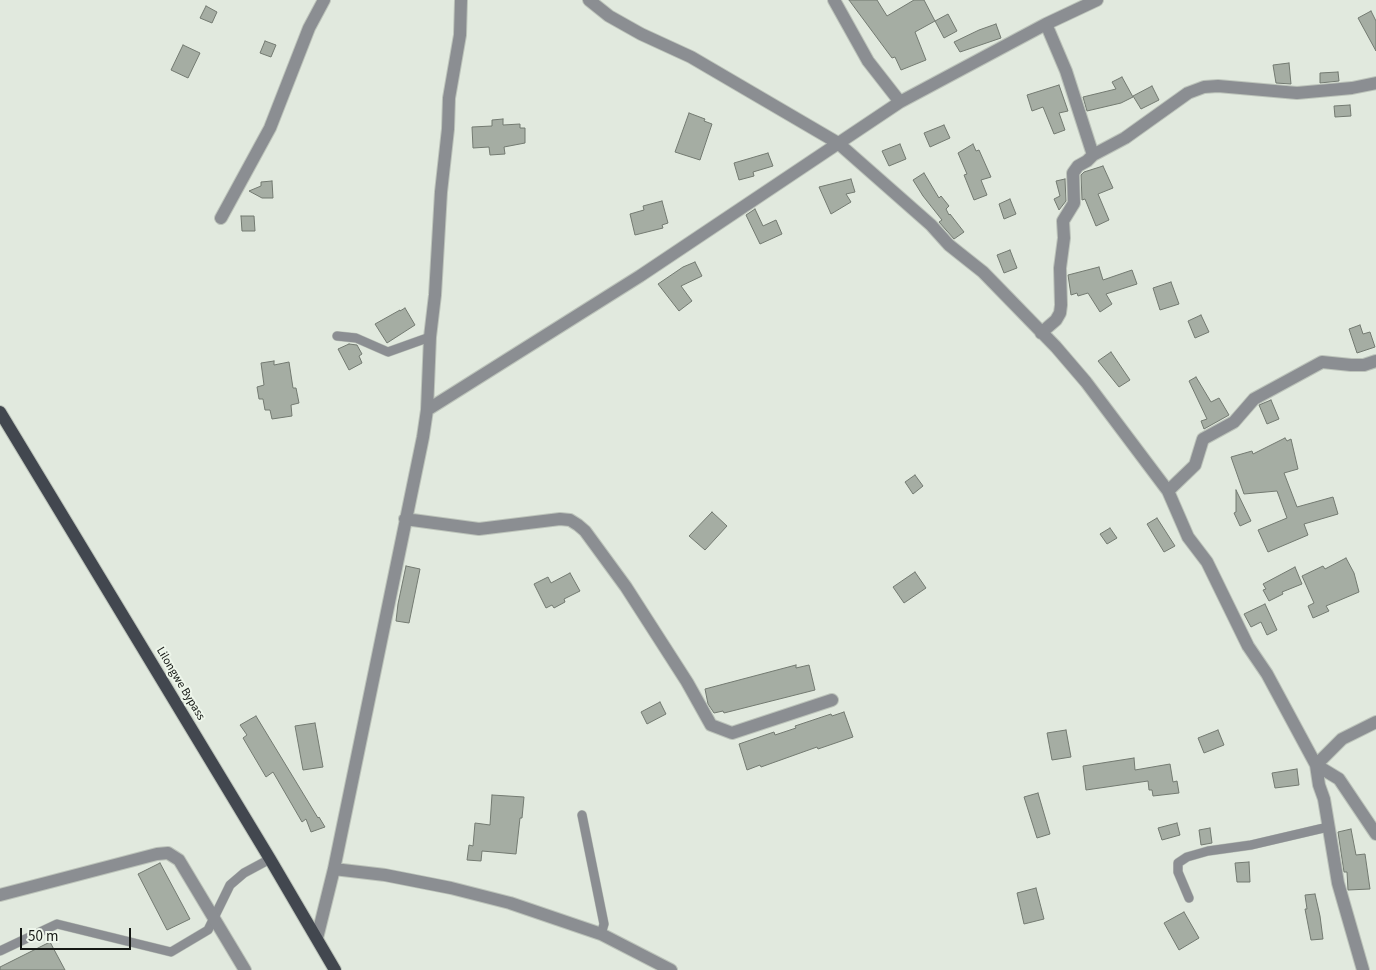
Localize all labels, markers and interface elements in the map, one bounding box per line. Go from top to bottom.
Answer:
street label: Lilongwe Bypass [152,645,208,723]
scale bar [22,918,134,950]
text: 50 m [28,926,58,947]

